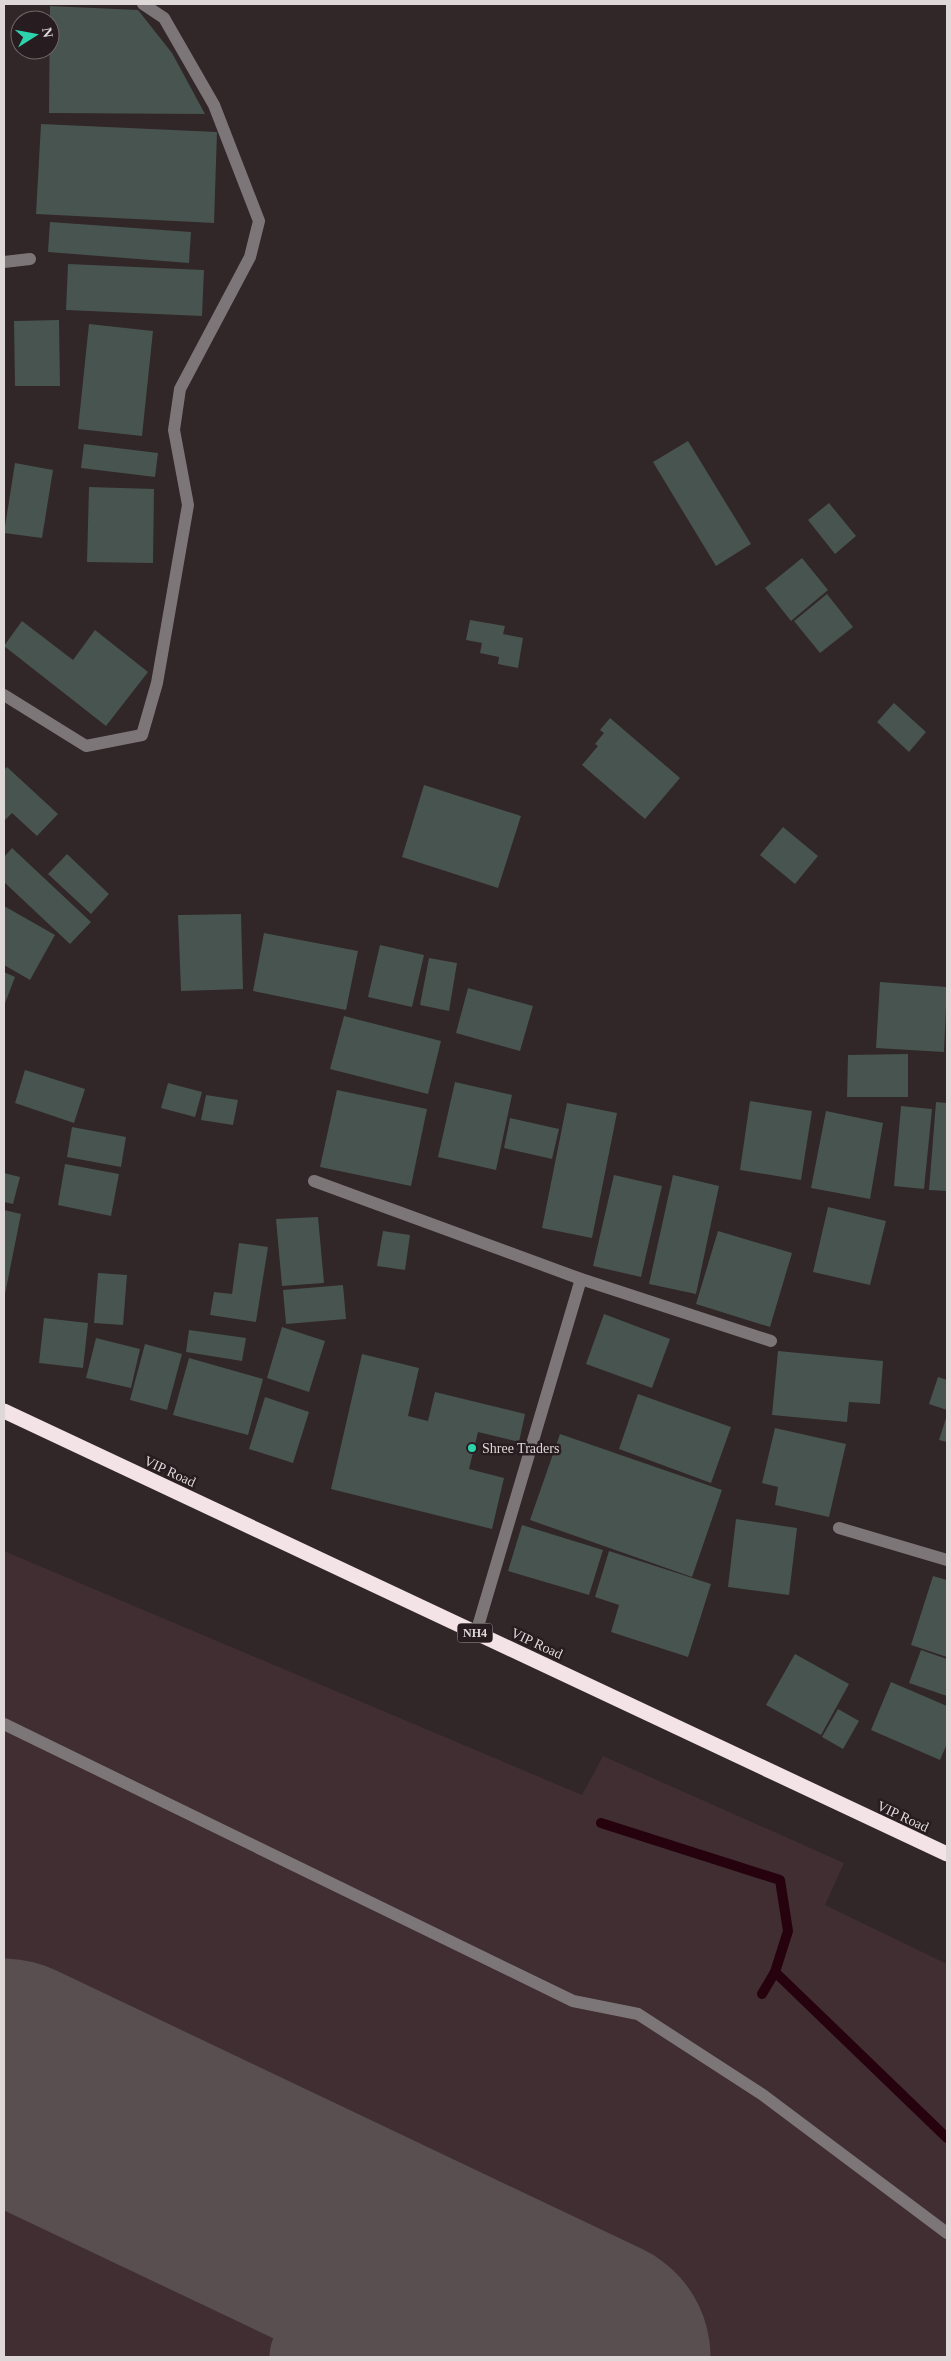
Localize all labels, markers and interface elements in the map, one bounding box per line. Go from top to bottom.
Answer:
north arrow [10,10,60,60]
text: N [39,26,56,39]
place label: Shree Traders [482,1441,559,1456]
marker: Shree Traders [466,1442,478,1454]
street label: VIP Road [142,1453,198,1490]
road number: NH4 [458,1624,492,1642]
street label: VIP Road [509,1625,565,1662]
street label: VIP Road [875,1798,931,1835]

